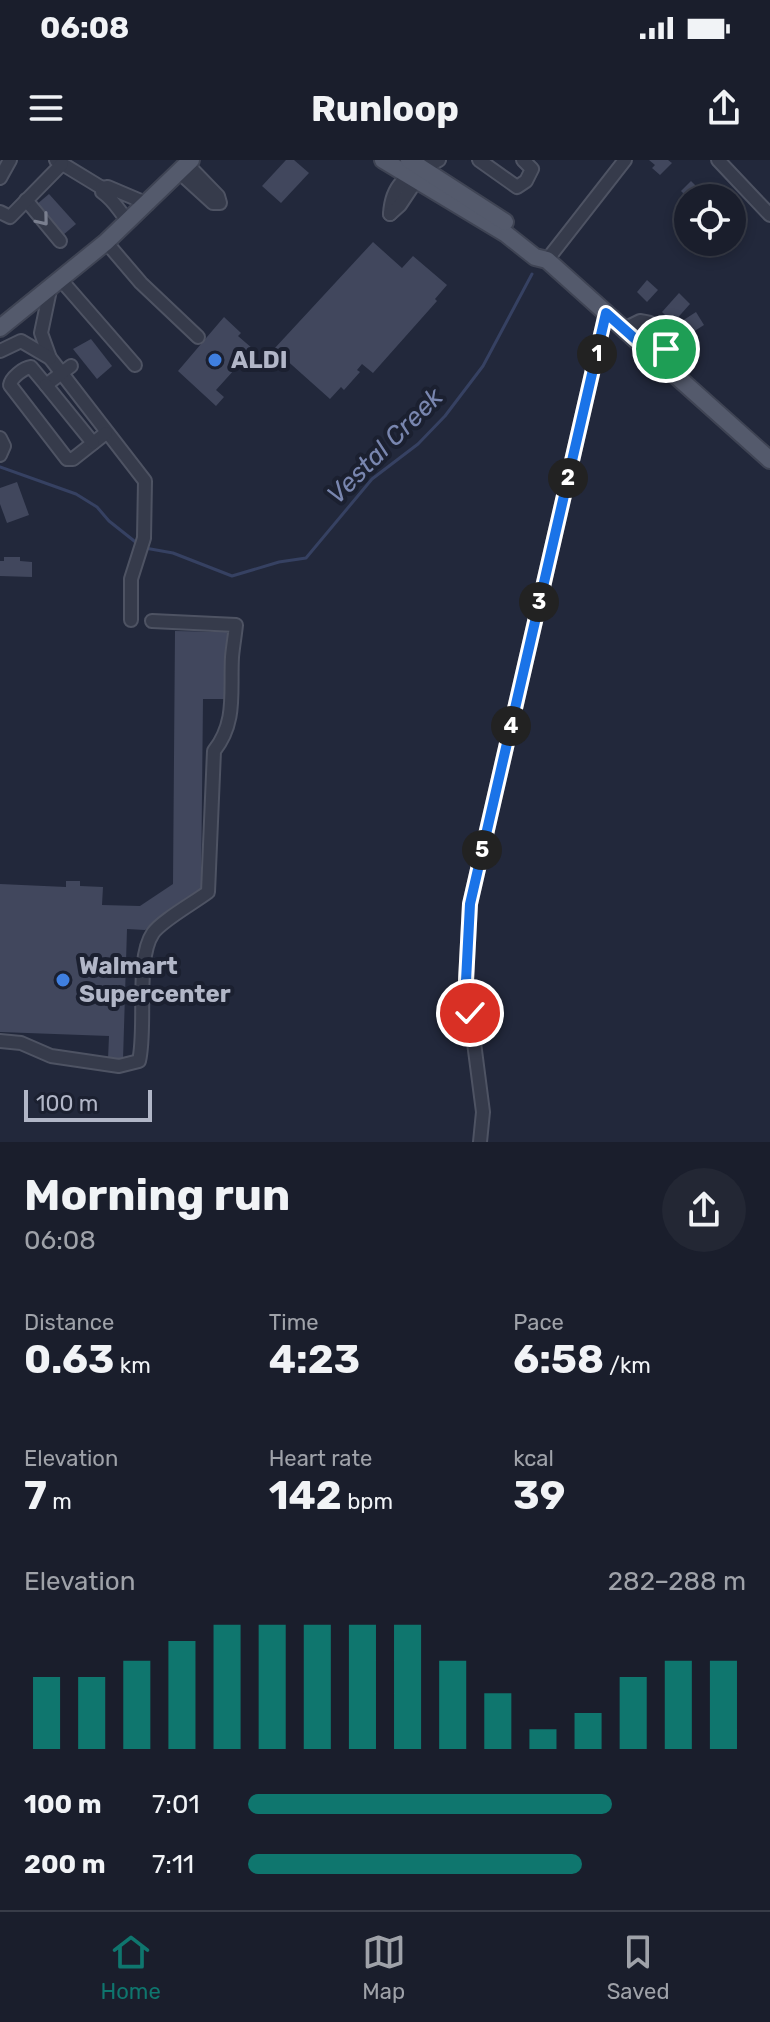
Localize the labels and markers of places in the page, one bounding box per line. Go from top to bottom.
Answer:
pin [632,315,700,383]
pin: 1 [577,334,617,374]
place label: ALDI [231,346,287,374]
marker: ALDI [206,351,224,369]
pin: 2 [548,458,588,498]
pin: 3 [519,582,559,622]
pin: 4 [491,706,531,746]
pin: 5 [462,830,502,870]
place label: Walmart Supercenter [79,952,231,1008]
marker: Walmart Supercenter [54,971,72,989]
pin [436,979,504,1047]

